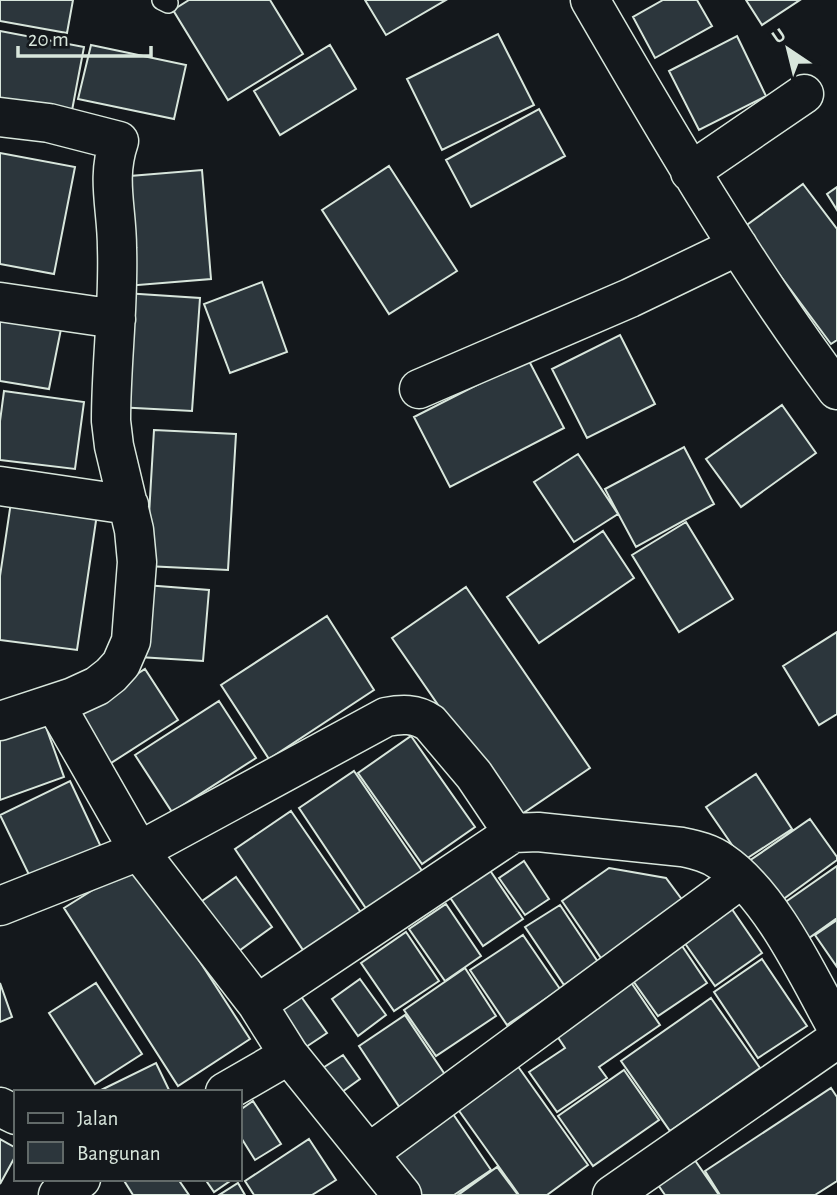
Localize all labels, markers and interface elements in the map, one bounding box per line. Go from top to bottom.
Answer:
scale bar [18,14,150,58]
north arrow [753,14,823,84]
text: U [769,25,790,48]
text: 20 m [28,29,69,50]
legend [14,1090,242,1181]
text: Jalan [77,1108,118,1129]
text: Bangunan [77,1143,161,1164]

